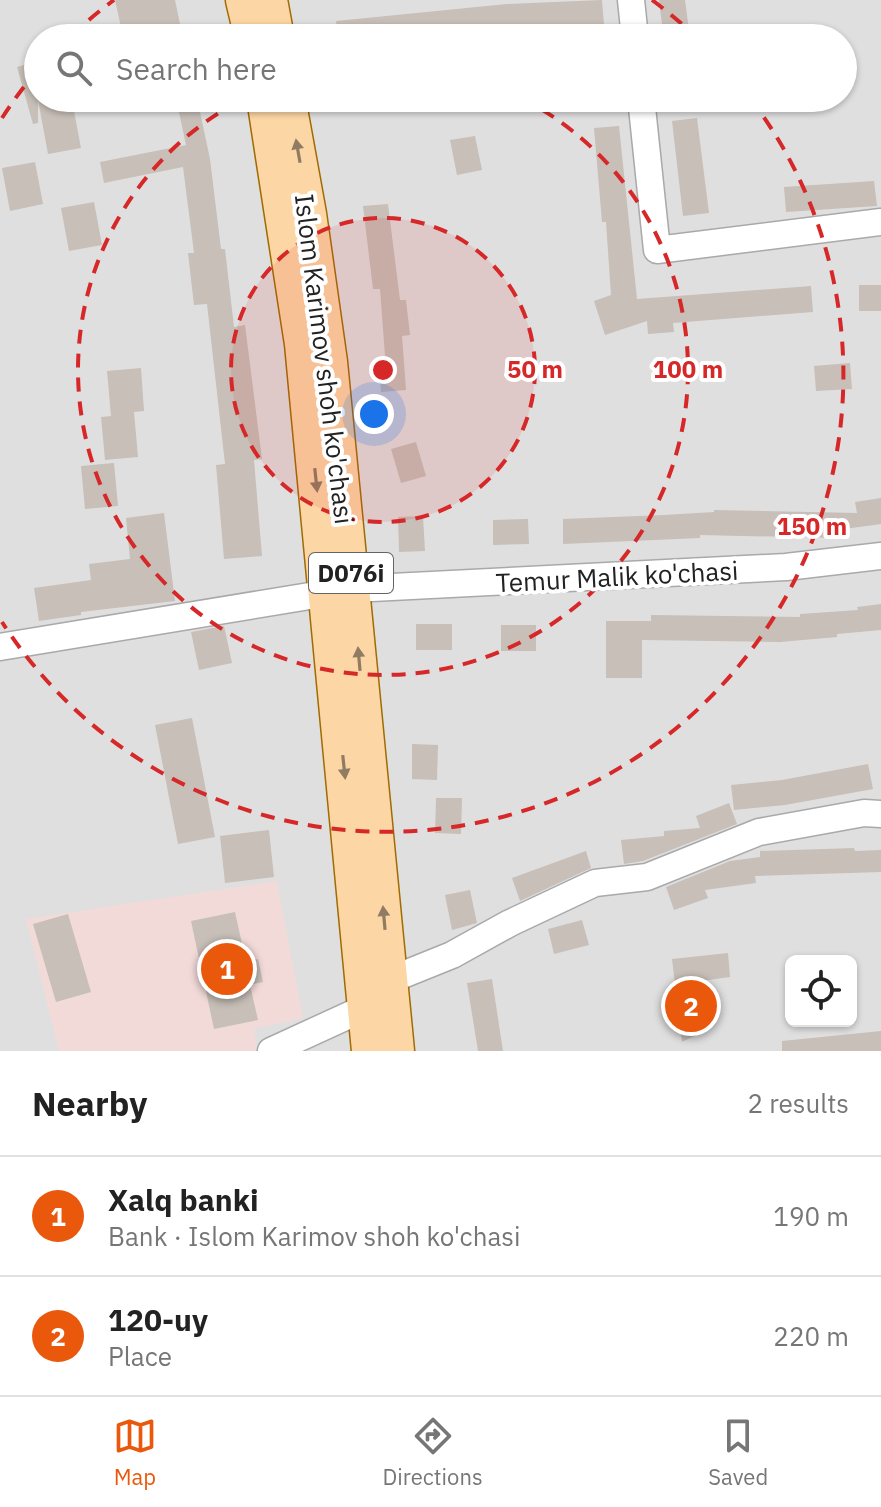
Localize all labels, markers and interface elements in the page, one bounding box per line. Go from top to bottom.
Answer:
search box [24,24,857,112]
icon: search [52,46,96,90]
text: Search here [116,49,277,88]
one-way arrow [291,138,304,163]
street label: Islom Karimov shoh ko'chasi [288,192,362,526]
text: 50 m [507,353,563,385]
text: 100 m [653,353,723,385]
centre of rings [369,356,397,384]
your location [354,394,394,434]
one-way arrow [309,468,322,493]
text: 150 m [777,510,847,542]
road number: D076i [309,553,393,593]
street label: Temur Malik ko'chasi [495,553,739,599]
one-way arrow [352,646,365,671]
one-way arrow [337,755,350,780]
one-way arrow [377,905,390,930]
pin: 1 [201,939,253,999]
map controls [785,955,857,1027]
button: locate [785,955,857,1027]
pin: 2 [665,976,717,1036]
text: Nearby [32,1081,147,1125]
text: 2 results [747,1086,849,1120]
text: Xalq banki [108,1180,259,1219]
text: 1 [50,1199,66,1233]
text: 190 m [773,1199,849,1233]
text: Bank · Islom Karimov shoh ko'chasi [108,1219,520,1253]
text: 120-uy [108,1300,208,1339]
text: 2 [50,1319,66,1353]
text: 220 m [773,1319,849,1353]
text: Place [108,1339,172,1373]
tab: Map [113,1414,157,1491]
tab: Directions [383,1414,483,1491]
tab: Saved [708,1414,768,1491]

